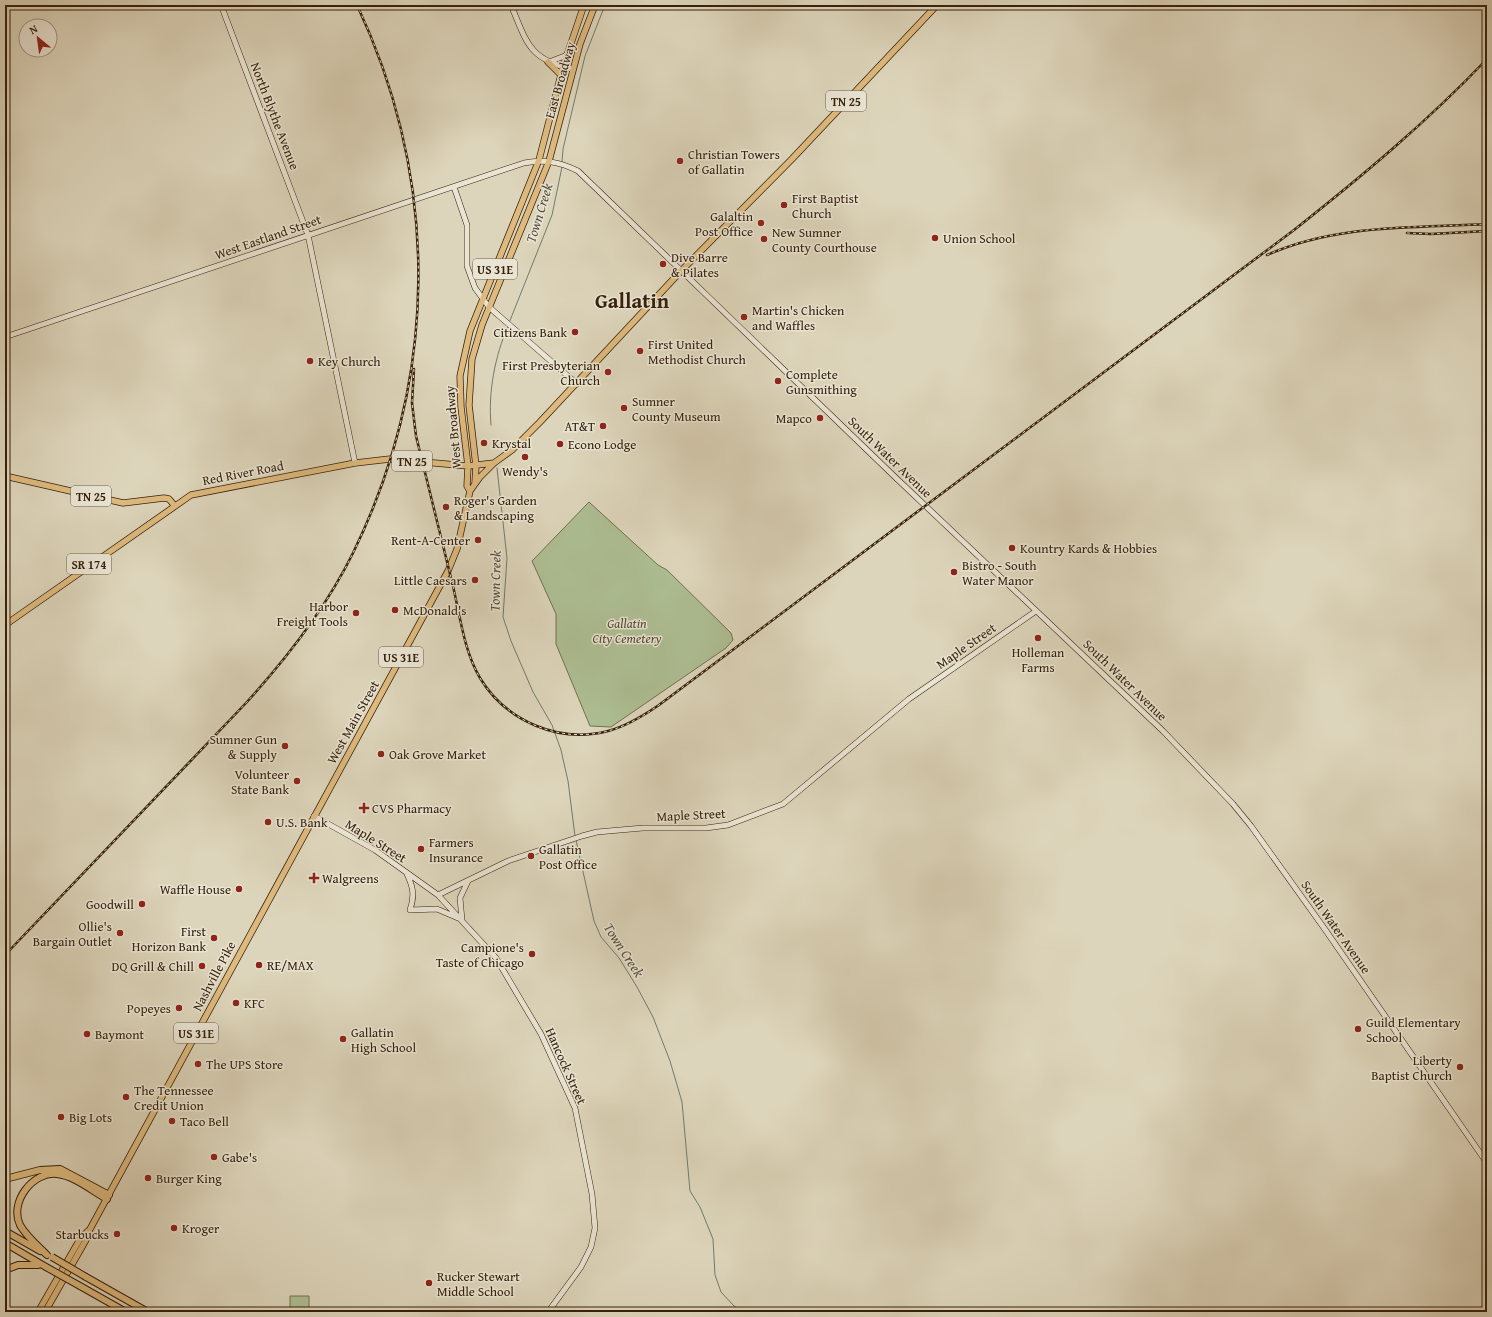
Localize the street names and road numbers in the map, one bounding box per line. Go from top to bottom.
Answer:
street label: East Broadway [540,39,580,121]
street label: North Blythe Avenue [246,60,304,172]
road number: TN 25 [826,91,866,111]
street label: West Eastland Street [212,210,324,264]
road number: US 31E [473,259,517,279]
street label: West Broadway [440,384,466,469]
street label: South Water Avenue [844,412,936,502]
road number: TN 25 [392,451,432,471]
street label: Red River Road [201,456,285,490]
road number: TN 25 [71,486,111,506]
road number: SR 174 [67,554,111,574]
street label: Maple Street [932,618,1000,674]
street label: South Water Avenue [1079,635,1171,725]
road number: US 31E [379,647,423,667]
street label: West Main Street [322,676,384,767]
street label: Maple Street [656,804,727,826]
street label: Maple Street [342,815,411,868]
street label: South Water Avenue [1297,876,1375,978]
street label: Nashville Pike [188,938,240,1014]
road number: US 31E [174,1023,218,1043]
street label: Hancock Street [541,1025,592,1108]

